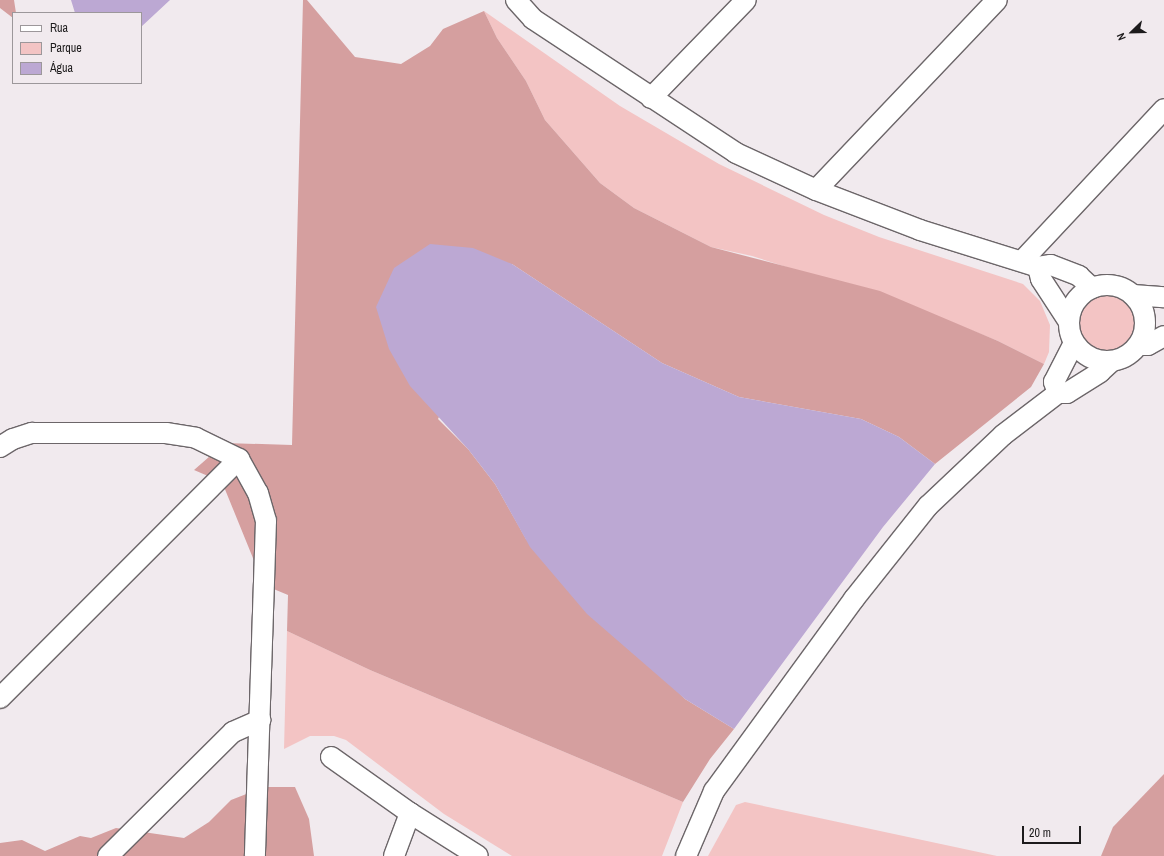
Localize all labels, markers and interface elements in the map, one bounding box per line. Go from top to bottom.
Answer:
legend [12,12,142,84]
north arrow [1112,12,1152,52]
text: Rua [50,20,68,36]
text: N [1113,31,1129,42]
text: Parque [50,40,82,56]
text: Água [50,60,73,76]
scale bar [1024,818,1083,844]
text: 20 m [1029,825,1051,841]

